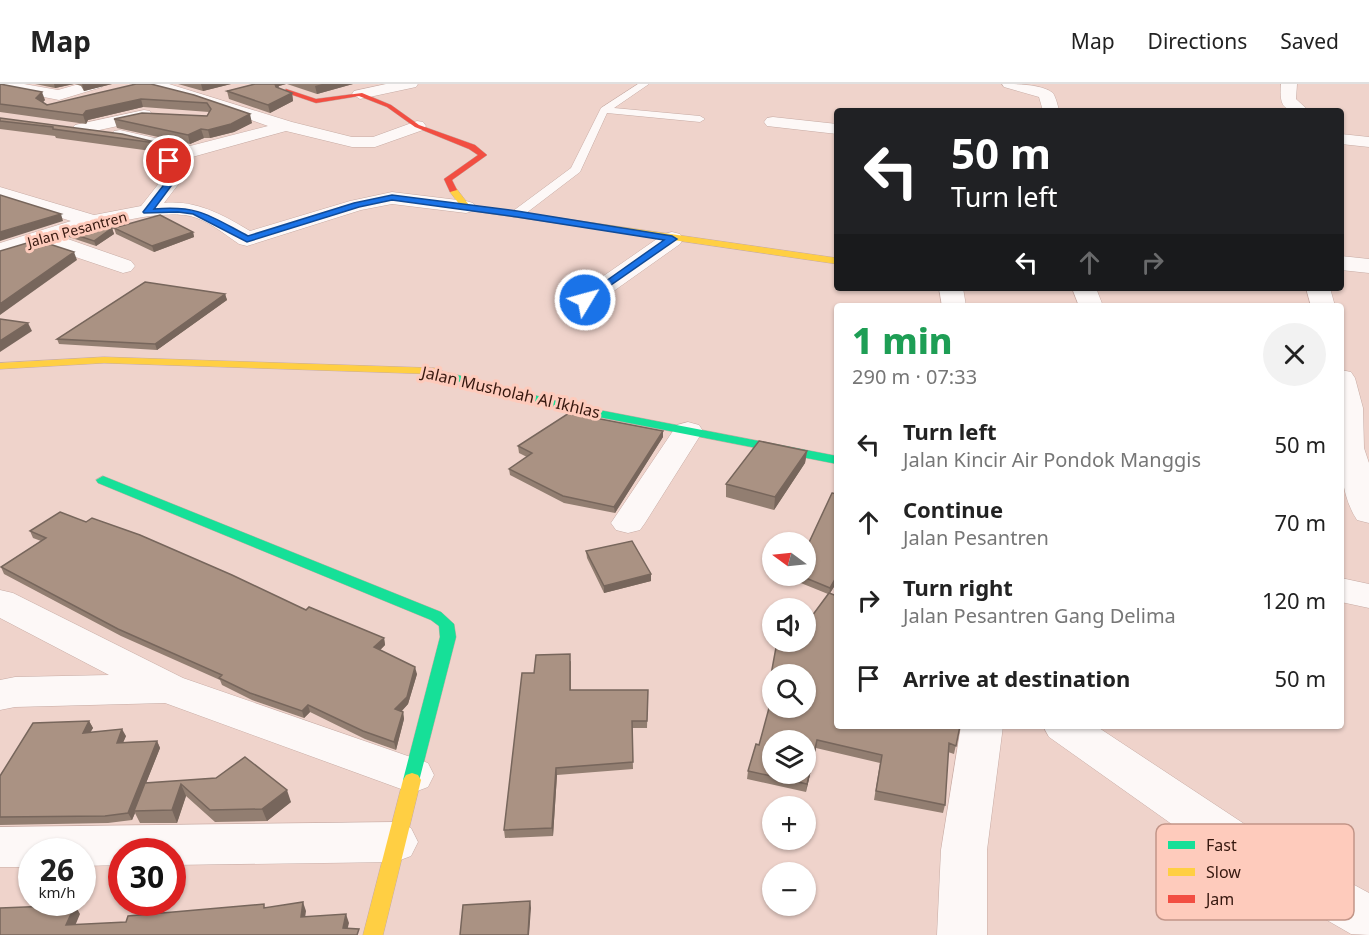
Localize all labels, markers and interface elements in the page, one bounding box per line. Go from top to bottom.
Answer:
text: Map [30,22,91,60]
text: Map [1071,27,1115,55]
text: Directions [1148,27,1247,55]
text: Saved [1280,27,1339,55]
text: 50 m [951,124,1051,181]
icon: left [852,132,930,210]
pin [143,135,194,186]
icon: arrive [152,144,185,177]
text: Turn left [951,178,1057,215]
street label: Jalan Pesantren [23,207,129,252]
icon: left [1010,246,1043,279]
icon: ahead [1073,246,1106,279]
icon: right [1136,246,1169,279]
position arrow [553,268,617,332]
text: 1 min [852,316,953,365]
button: close [1263,323,1326,386]
street label: Jalan Musholah Al Ikhlas [418,360,602,423]
text: 290 m · 07:33 [852,363,977,390]
text: Turn left [903,416,997,446]
icon: left [852,428,885,461]
text: 50 m [1275,429,1326,459]
text: Jalan Kincir Air Pondok Manggis [903,446,1201,473]
text: Continue [903,494,1003,524]
icon: ahead [852,506,885,539]
text: 70 m [1275,507,1326,537]
text: Jalan Pesantren [903,524,1049,551]
north arrow [762,532,816,586]
map controls [762,532,816,916]
text: Turn right [903,572,1013,602]
icon: right [852,584,885,617]
text: 120 m [1262,585,1326,615]
button: sound [762,598,816,652]
text: Jalan Pesantren Gang Delima [903,602,1176,629]
icon: arrive [852,662,885,695]
text: Arrive at destination [903,663,1130,693]
text: 50 m [1275,663,1326,693]
button: search [762,664,816,718]
button: layers [762,730,816,784]
button: + [762,796,816,850]
legend [1156,824,1354,920]
text: Fast [1206,834,1237,856]
speed limit sign: 30 [108,838,186,916]
text: 26 [40,849,74,890]
text: Slow [1206,861,1241,883]
button: − [762,862,816,916]
text: km/h [39,882,75,902]
text: Jam [1204,888,1234,910]

